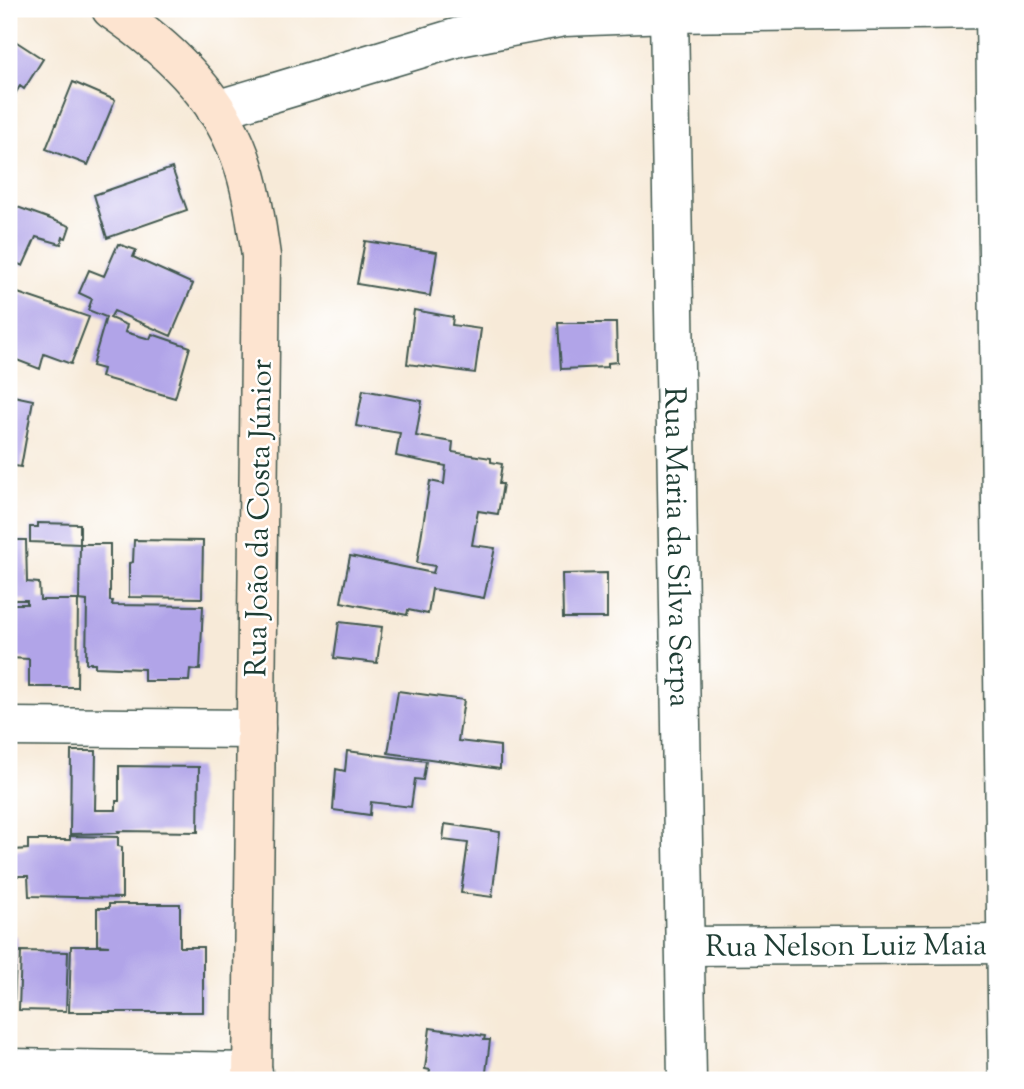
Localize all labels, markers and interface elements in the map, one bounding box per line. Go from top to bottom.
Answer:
street label: Rua João da Costa Júnior [236,358,285,678]
street label: Rua Maria da Silva Serpa [651,386,700,708]
street label: Rua Nelson Luiz Maia [705,925,987,970]

